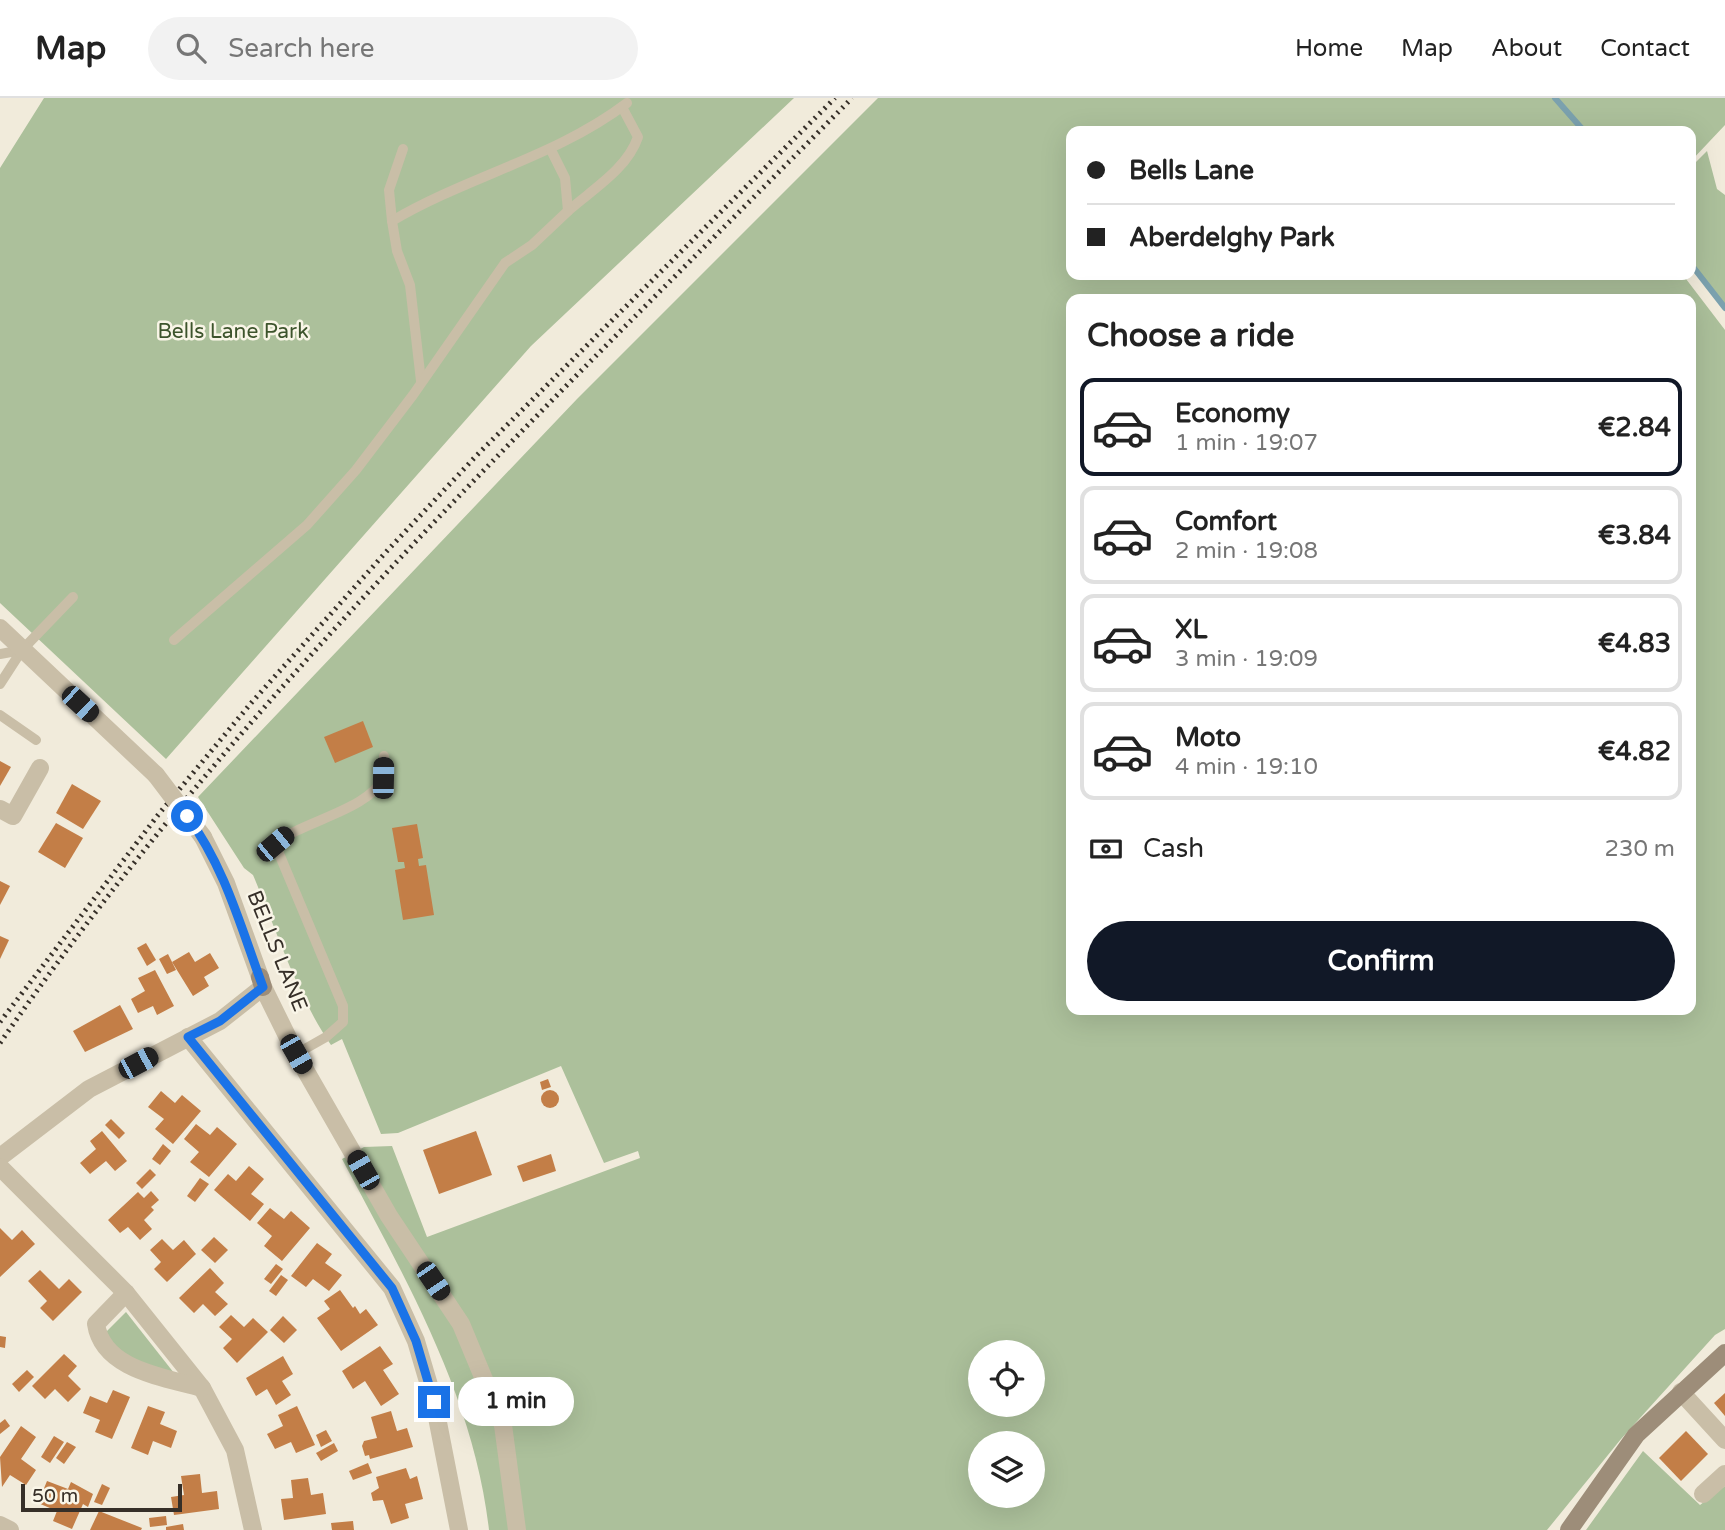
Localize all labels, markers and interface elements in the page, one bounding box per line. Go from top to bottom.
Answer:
search box [148,17,638,80]
text: Map [35,29,106,68]
icon: search [172,29,210,67]
text: Search here [228,33,374,64]
text: Home [1295,34,1363,63]
text: Map [1401,34,1453,63]
text: About [1491,34,1562,63]
text: Contact [1600,34,1690,63]
text: Bells Lane [1129,155,1254,186]
text: Aberdelghy Park [1129,222,1335,253]
text: Choose a ride [1087,317,1294,355]
park label: Bells Lane Park [157,319,309,344]
icon: car [1091,396,1154,459]
text: Economy [1175,398,1290,429]
text: €2.84 [1598,412,1671,443]
text: 1 min · 19:07 [1175,429,1318,457]
icon: car [1091,504,1154,567]
text: Comfort [1175,506,1277,537]
text: €3.84 [1598,520,1671,551]
text: 2 min · 19:08 [1175,537,1318,565]
icon: car [1091,612,1154,675]
text: XL [1175,614,1207,645]
text: €4.83 [1598,628,1671,659]
text: 3 min · 19:09 [1175,645,1318,673]
car [58,682,103,726]
icon: car [1091,720,1154,783]
text: Moto [1175,722,1241,753]
text: €4.82 [1598,736,1671,767]
text: 4 min · 19:10 [1175,753,1318,781]
car [373,757,394,799]
route start [171,800,203,832]
car [253,822,298,866]
icon: cash [1087,830,1125,868]
text: Cash [1143,833,1204,864]
text: 230 m [1605,835,1675,863]
street label: BELLS LANE [241,887,313,1015]
button: Confirm [1087,921,1675,1001]
car [277,1031,316,1077]
car [115,1044,162,1082]
car [344,1147,383,1193]
car [413,1258,454,1304]
map controls [968,1340,1045,1508]
button: locate [968,1340,1045,1417]
callout: 1 min [458,1378,574,1426]
route end [418,1386,450,1418]
text: 1 min [485,1387,547,1415]
button: layers [968,1431,1045,1508]
scale bar [21,1481,182,1513]
text: 50 m [32,1485,78,1507]

